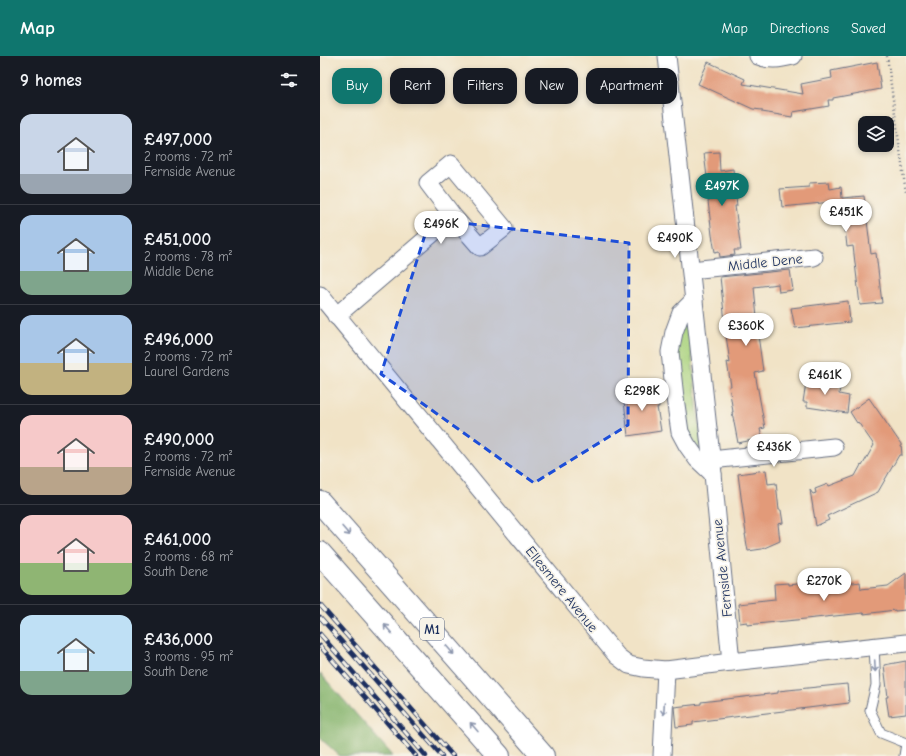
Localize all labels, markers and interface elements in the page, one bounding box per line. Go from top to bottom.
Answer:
text: Map [20,17,55,39]
text: Map [721,20,748,37]
text: Directions [770,20,829,37]
text: Saved [851,20,886,37]
chip: Buy [332,68,382,104]
chip: Rent [390,68,445,104]
chip: Filters [453,68,517,104]
chip: New [525,68,578,104]
chip: Apartment [586,68,677,104]
icon: filters [278,69,300,91]
text: 9 homes [20,71,82,90]
map controls [858,116,894,152]
button: layers [858,116,894,152]
icon: home [52,130,100,178]
text: £497,000 [144,130,212,149]
text: 2 rooms · 72 m² [144,149,232,164]
text: Fernside Avenue [144,164,235,179]
pin: £497K [694,173,750,207]
text: £497K [705,178,739,193]
pin: £451K [818,199,874,233]
text: £451K [829,204,863,219]
pin: £496K [413,211,469,245]
text: £496K [423,216,459,231]
pin: £490K [647,225,703,259]
text: £451,000 [144,230,211,249]
text: £490K [657,230,693,245]
icon: home [52,231,100,279]
text: 2 rooms · 78 m² [144,249,232,264]
street label: Middle Dene [727,250,803,275]
text: Middle Dene [144,264,214,279]
pin: £360K [718,313,774,347]
text: £360K [728,318,764,333]
text: £496,000 [144,330,213,349]
icon: home [52,331,100,379]
text: 2 rooms · 72 m² [144,349,232,364]
pin: £461K [797,362,853,396]
text: Laurel Gardens [144,364,229,379]
text: £461K [808,367,842,382]
pin: £298K [614,378,670,412]
text: £298K [624,383,660,398]
text: £490,000 [144,430,214,449]
icon: home [52,431,100,479]
pin: £436K [746,434,802,468]
text: £436K [756,439,792,454]
text: 2 rooms · 72 m² [144,449,232,464]
text: Fernside Avenue [144,464,235,479]
street label: Fernside Avenue [709,518,736,618]
one-way arrow [341,526,350,537]
text: £461,000 [144,530,211,549]
icon: home [52,531,100,579]
street label: Ellesmere Avenue [522,543,601,636]
text: 2 rooms · 68 m² [144,549,233,564]
text: South Dene [144,564,208,579]
pin: £270K [796,568,852,602]
text: £270K [806,573,842,588]
road number: M1 [420,618,444,640]
one-way arrow [383,624,392,635]
text: £436,000 [144,630,213,649]
icon: home [52,631,100,679]
one-way arrow [446,645,455,655]
text: 3 rooms · 95 m² [144,649,233,664]
one-way arrow [872,659,879,672]
text: South Dene [144,664,208,679]
one-way arrow [660,702,668,715]
one-way arrow [469,722,478,732]

